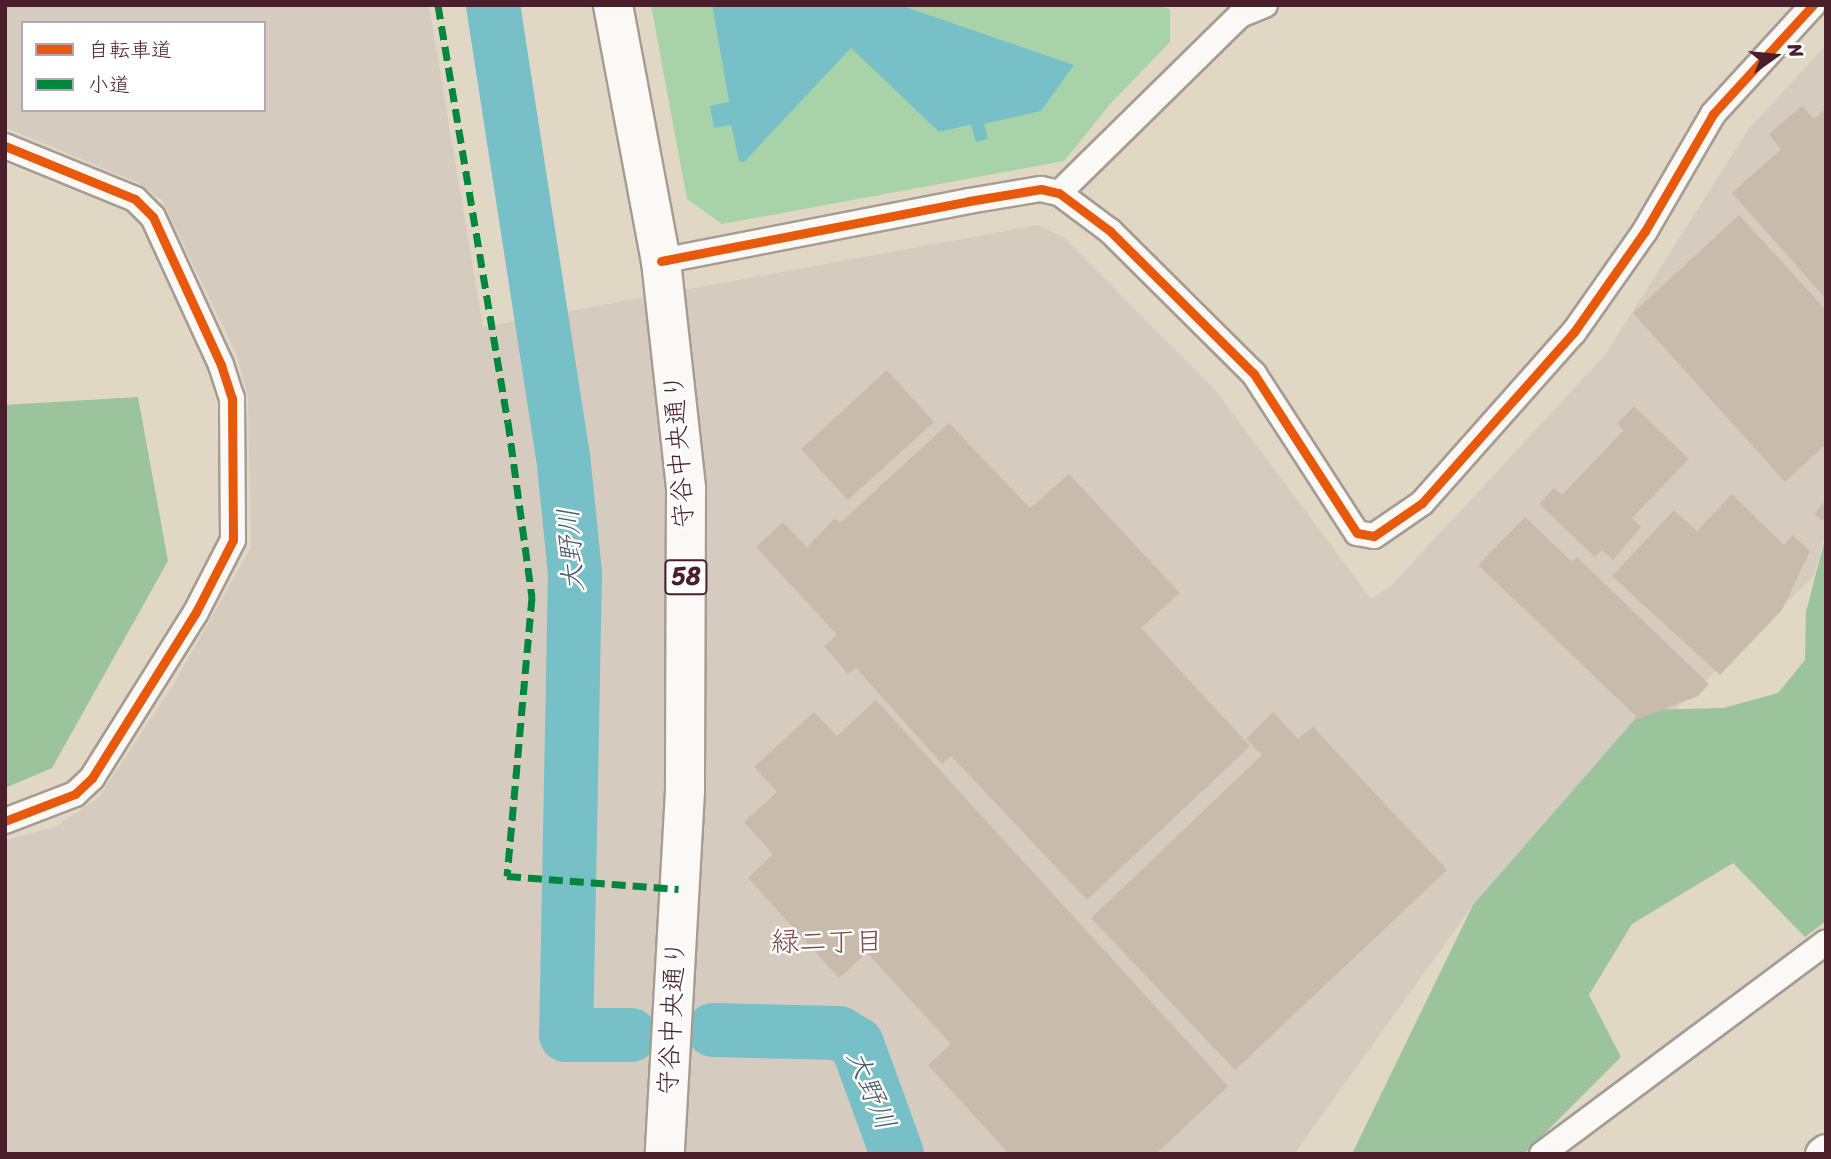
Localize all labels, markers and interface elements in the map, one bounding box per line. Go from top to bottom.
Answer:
legend [21,21,266,112]
north arrow [1740,21,1810,91]
text: 自転車道 [88,31,172,69]
text: N [1778,40,1813,61]
text: 小道 [88,66,130,104]
street label: 守谷中央通り [658,372,700,530]
water label: 大野川 [551,507,591,593]
road number: 58 [663,556,709,598]
district label: 緑二丁目 [771,925,883,959]
street label: 守谷中央通り [652,939,692,1097]
water label: 大野川 [839,1045,903,1135]

